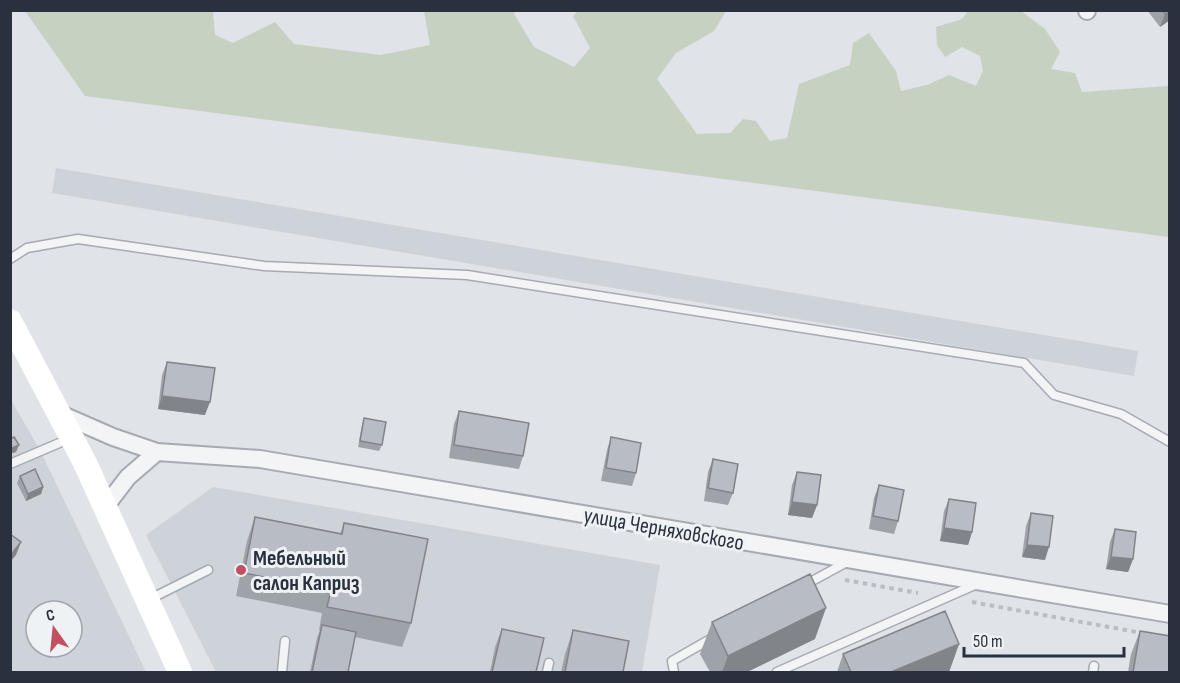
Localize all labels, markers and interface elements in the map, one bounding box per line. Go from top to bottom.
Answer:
street label: улица Черняховского [581,502,746,557]
place label: Мебельный салон Каприз [253,545,360,597]
marker: Мебельный салон Каприз [234,563,248,577]
north arrow [24,599,84,659]
text: С [44,606,57,626]
scale bar [964,620,1124,658]
text: 50 m [973,631,1003,652]

